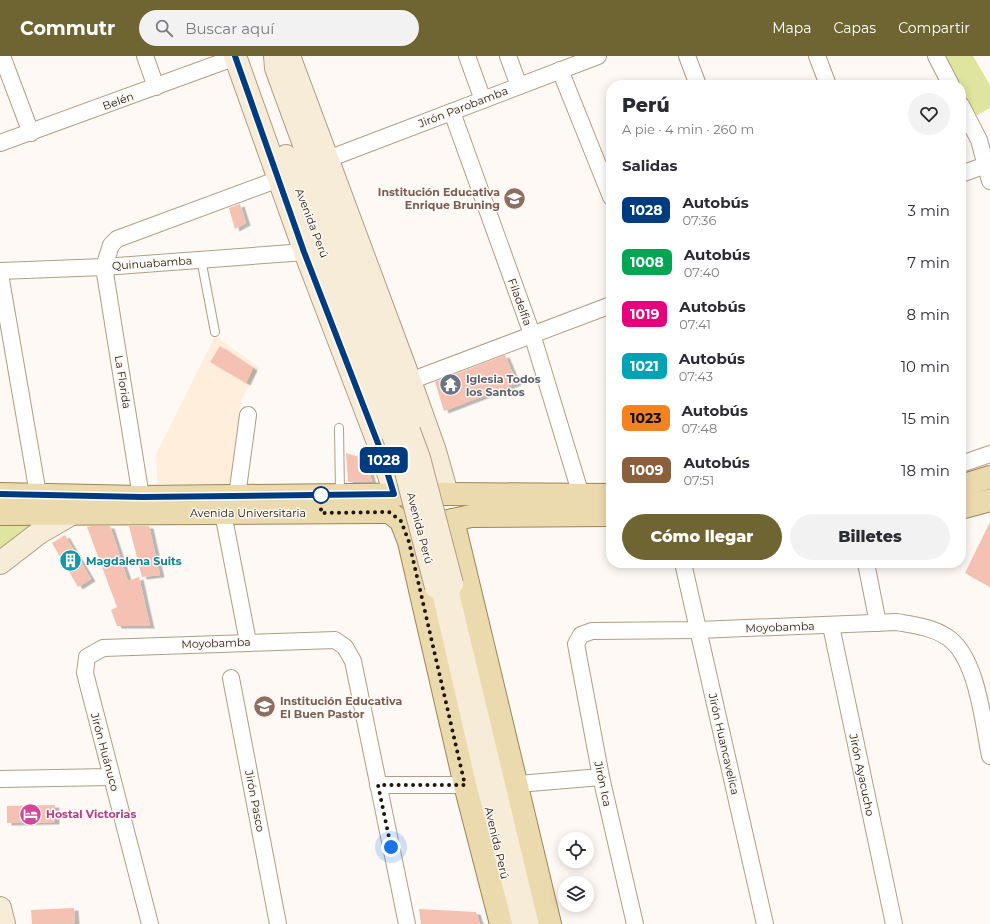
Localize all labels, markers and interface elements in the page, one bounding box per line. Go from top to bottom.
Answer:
search box [139,10,419,46]
text: Commutr [20,17,115,40]
icon: search [153,17,175,39]
text: Buscar aquí [185,19,274,38]
text: Mapa [772,19,812,37]
text: Capas [834,19,876,37]
text: Compartir [898,19,970,37]
street label: Jirón Parobamba [415,83,510,131]
street label: Belén [101,89,135,113]
button: heart [908,93,950,135]
text: Perú [622,94,670,117]
text: A pie · 4 min · 260 m [622,121,754,137]
text: Salidas [622,156,677,175]
place label: Institución Educativa Enrique Bruning [378,185,500,212]
school or university icon: Institución Educativa Enrique Bruning [502,185,528,211]
street label: Avenida Perú [292,186,332,260]
text: Autobús [682,193,749,212]
text: 1028 [630,201,662,219]
text: 3 min [908,201,950,220]
text: 07:36 [682,212,716,228]
text: Autobús [684,245,750,264]
street label: Quinuabamba [111,253,193,273]
text: 1008 [630,253,664,271]
text: 7 min [907,253,950,272]
text: 07:40 [684,264,720,280]
street label: Filadelfia [505,276,535,328]
text: Autobús [679,297,746,316]
text: 1019 [630,305,659,323]
text: 8 min [906,305,950,324]
text: 07:41 [679,316,711,332]
text: Autobús [679,349,745,368]
street label: La Florida [112,354,134,410]
text: 1021 [630,357,659,375]
text: 10 min [901,357,950,376]
text: 07:43 [679,368,713,384]
temple icon: Iglesia Todos los Santos [437,372,463,398]
place label: Iglesia Todos los Santos [466,372,541,399]
text: Autobús [682,401,748,420]
text: 1023 [630,409,662,427]
text: 15 min [902,409,950,428]
text: 07:48 [682,420,717,436]
line badge: 1028 [356,447,412,473]
text: 1028 [368,451,400,469]
text: Autobús [683,453,750,472]
text: 1009 [630,461,663,479]
text: 18 min [901,461,950,480]
text: 07:51 [683,472,714,488]
unlabelled marker [312,486,330,504]
street label: Avenida Perú [404,491,436,565]
street label: Avenida Universitaria [190,506,306,520]
button: Cómo llegar [622,514,782,560]
button: Billetes [790,514,950,560]
building icon: Magdalena Suits [58,548,84,574]
place label: Magdalena Suits [86,554,182,568]
street label: Moyobamba [745,619,815,635]
street label: Moyobamba [181,635,251,651]
street label: Jirón Huancavelica [705,691,743,796]
school or university icon: Institución Educativa El Buen Pastor [252,694,278,720]
place label: Institución Educativa El Buen Pastor [280,694,402,721]
street label: Jirón Huánuco [88,710,122,793]
street label: Jirón Ayacucho [846,732,878,818]
street label: Jirón Ica [591,759,615,808]
street label: Jirón Pasco [242,768,268,833]
hotel icon: Hostal Victorias [18,801,44,827]
street label: Avenida Perú [482,806,512,880]
place label: Hostal Victorias [46,807,136,821]
map controls [558,832,594,912]
button: locate [558,832,594,868]
your location [381,837,401,857]
button: layers [558,876,594,912]

